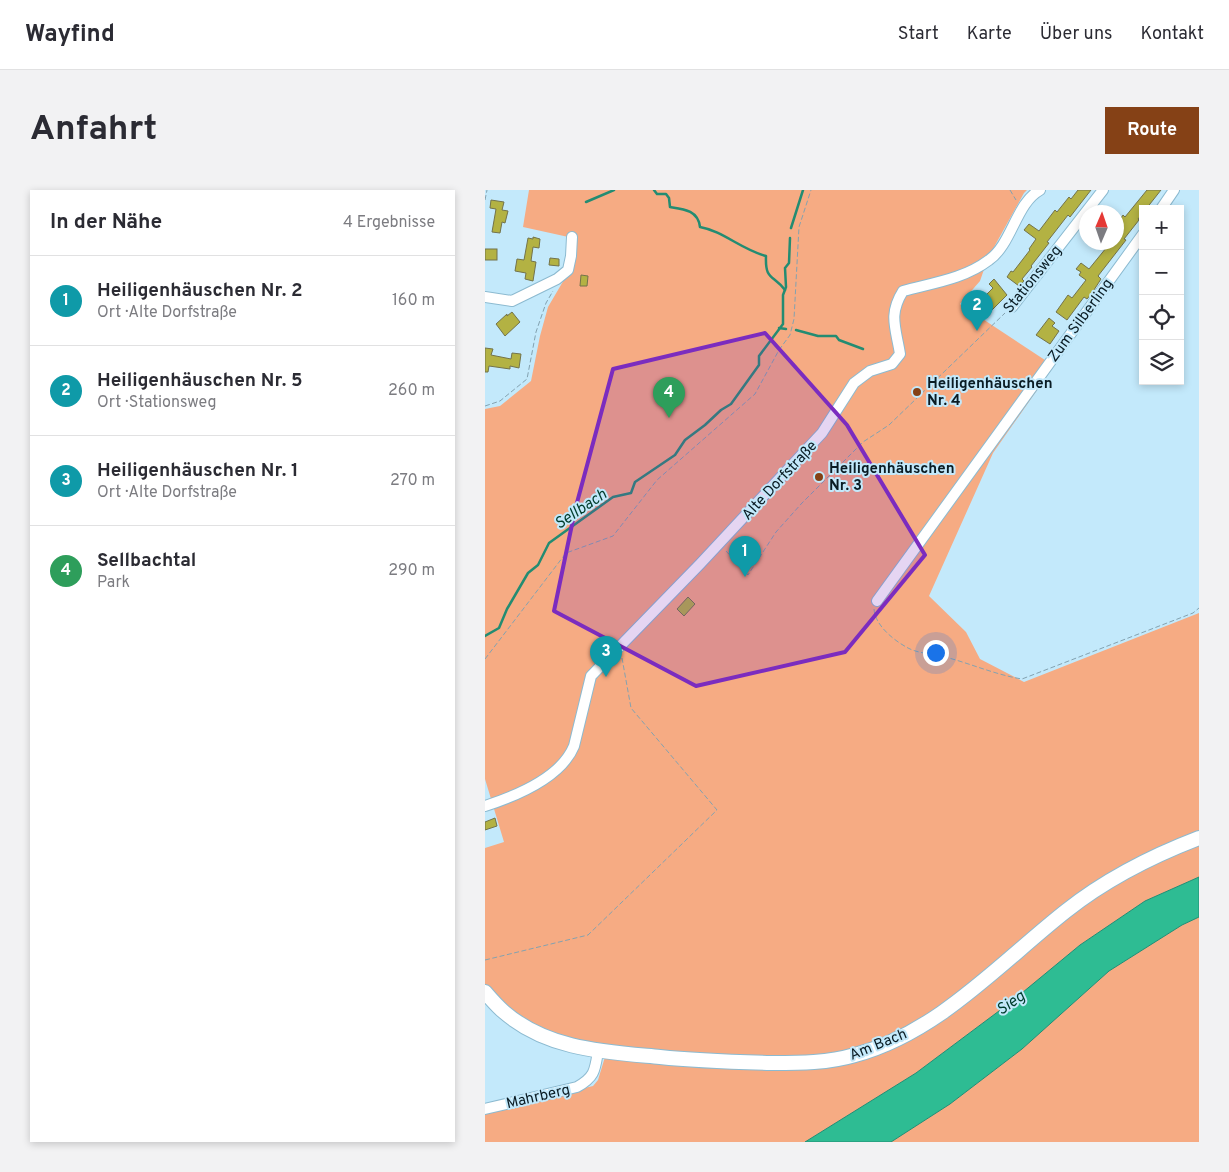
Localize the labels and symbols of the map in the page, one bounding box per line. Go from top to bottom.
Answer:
north arrow [1079,205,1124,250]
street label: Stationsweg [1000,242,1066,318]
street label: Zum Silberling [1045,275,1118,366]
pin: 2 [961,290,993,331]
place label: Heiligenhäuschen Nr. 4 [927,375,1053,411]
pin: 4 [653,377,685,418]
marker: Heiligenhäuschen Nr. 4 [911,386,923,398]
street label: Alte Dorfstraße [738,437,822,525]
place label: Heiligenhäuschen Nr. 3 [829,460,955,496]
marker: Heiligenhäuschen Nr. 3 [813,471,825,483]
water label: Sellbach [551,485,611,534]
pin: 1 [729,536,761,577]
pin: 3 [590,636,622,677]
your location [923,640,949,666]
water label: Sieg [993,987,1030,1020]
street label: Am Bach [847,1025,910,1066]
street label: Mahrberg [505,1081,572,1114]

